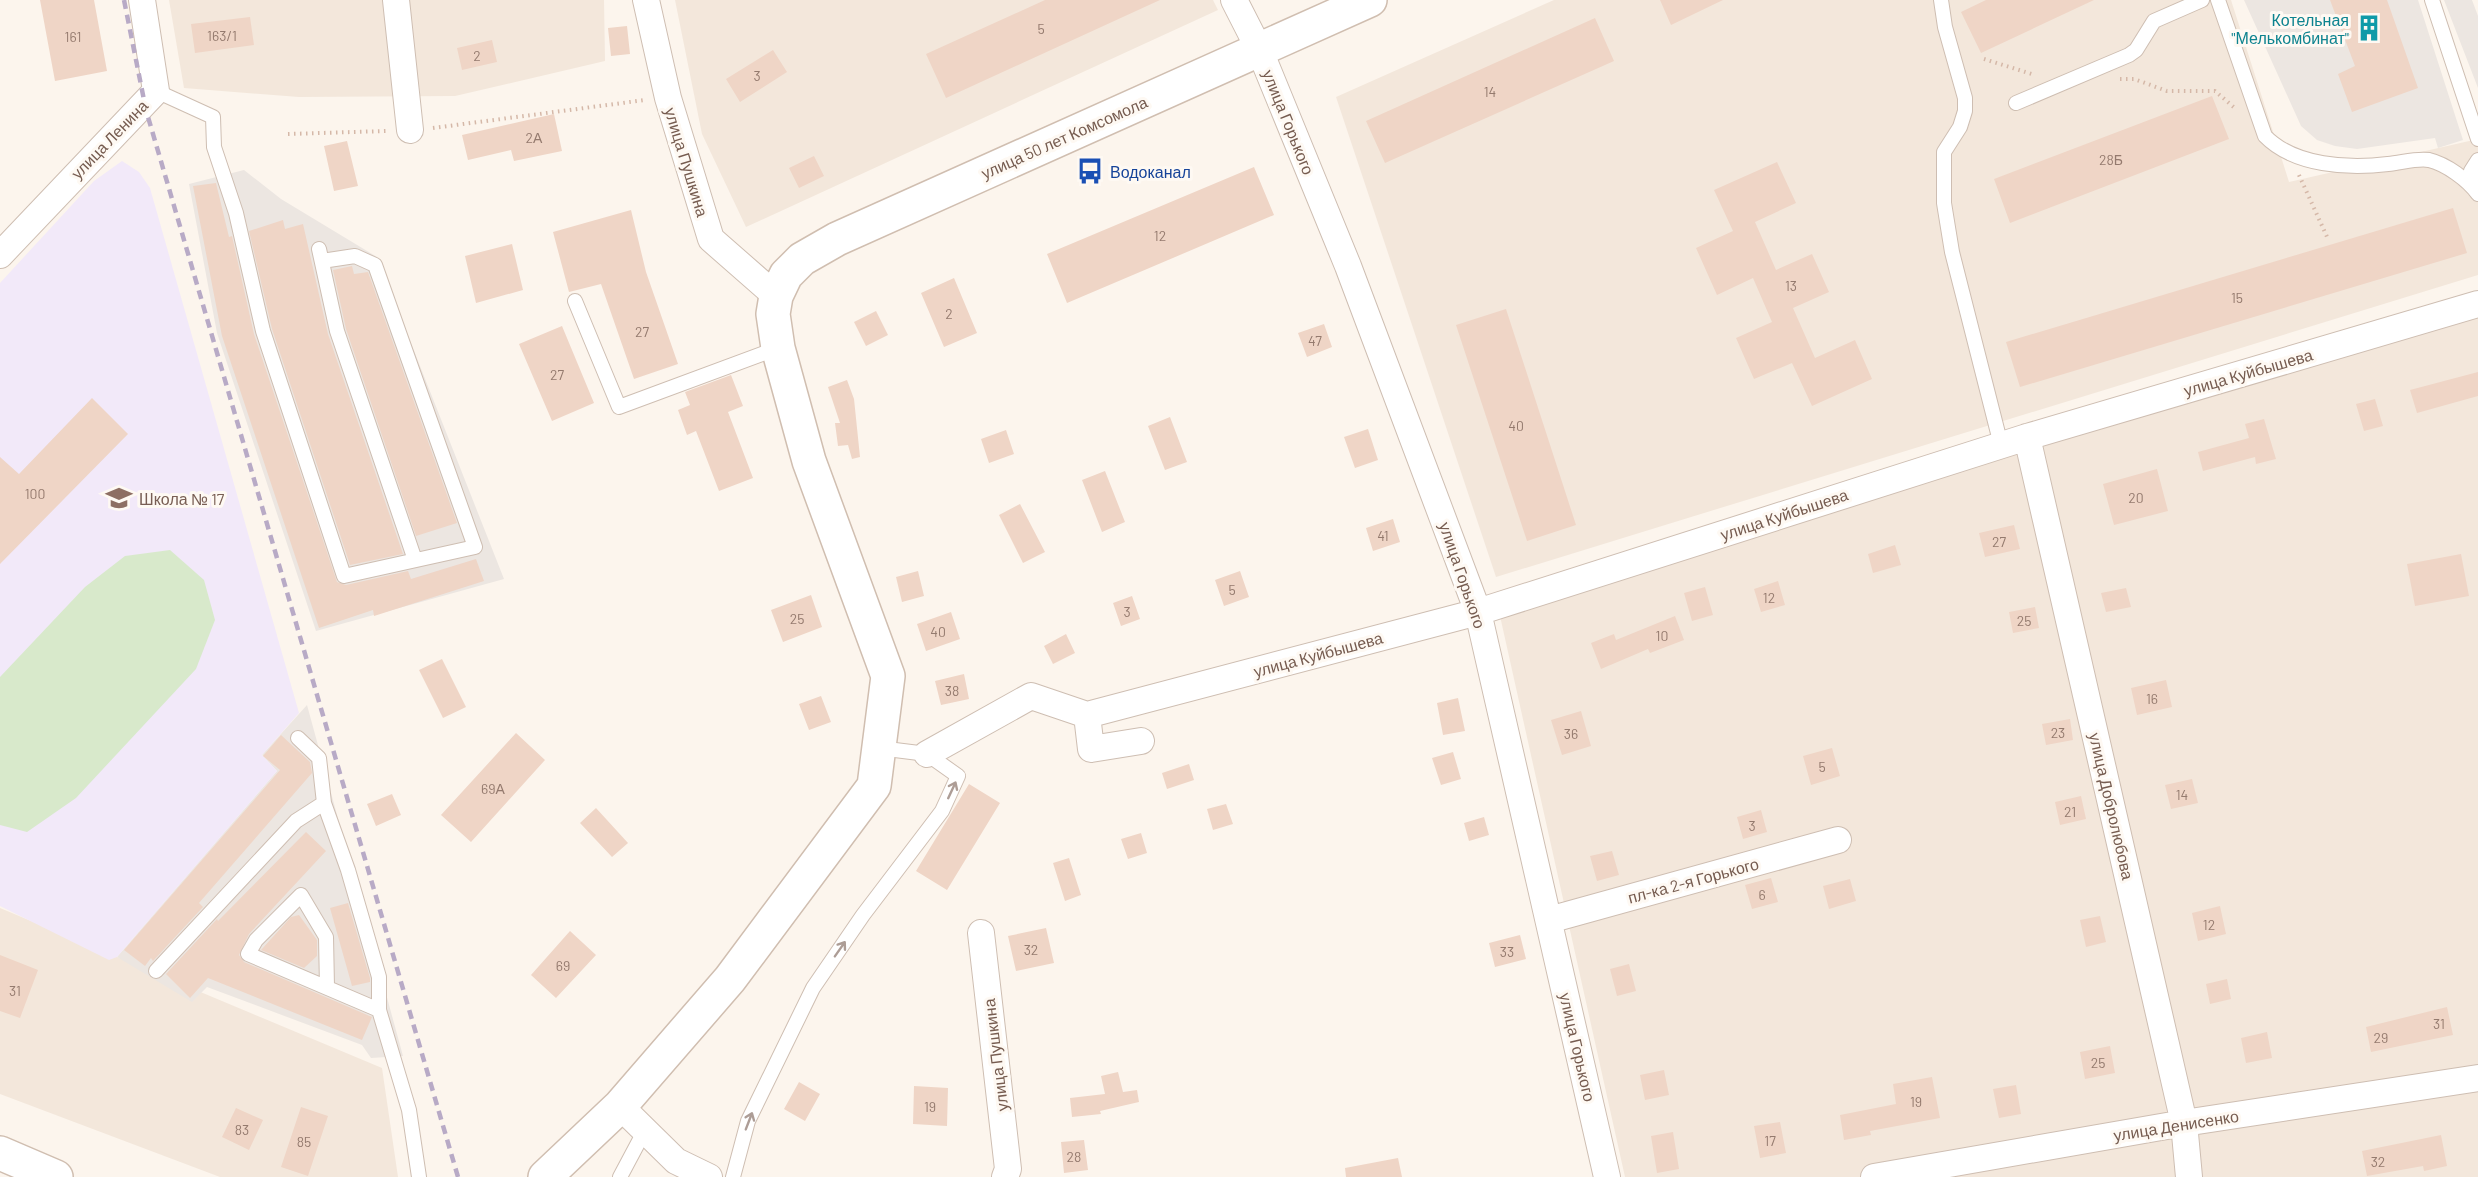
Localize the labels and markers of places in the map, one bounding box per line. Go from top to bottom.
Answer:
place label: Котельная "Мелькомбинат" [2231,10,2349,47]
building icon: Котельная "Мелькомбинат" [2354,13,2384,43]
bus stop icon: Водоканал [1075,156,1105,186]
place label: Водоканал [1110,162,1191,181]
school or university icon: Школа № 17 [104,483,134,513]
place label: Школа № 17 [139,489,225,508]

